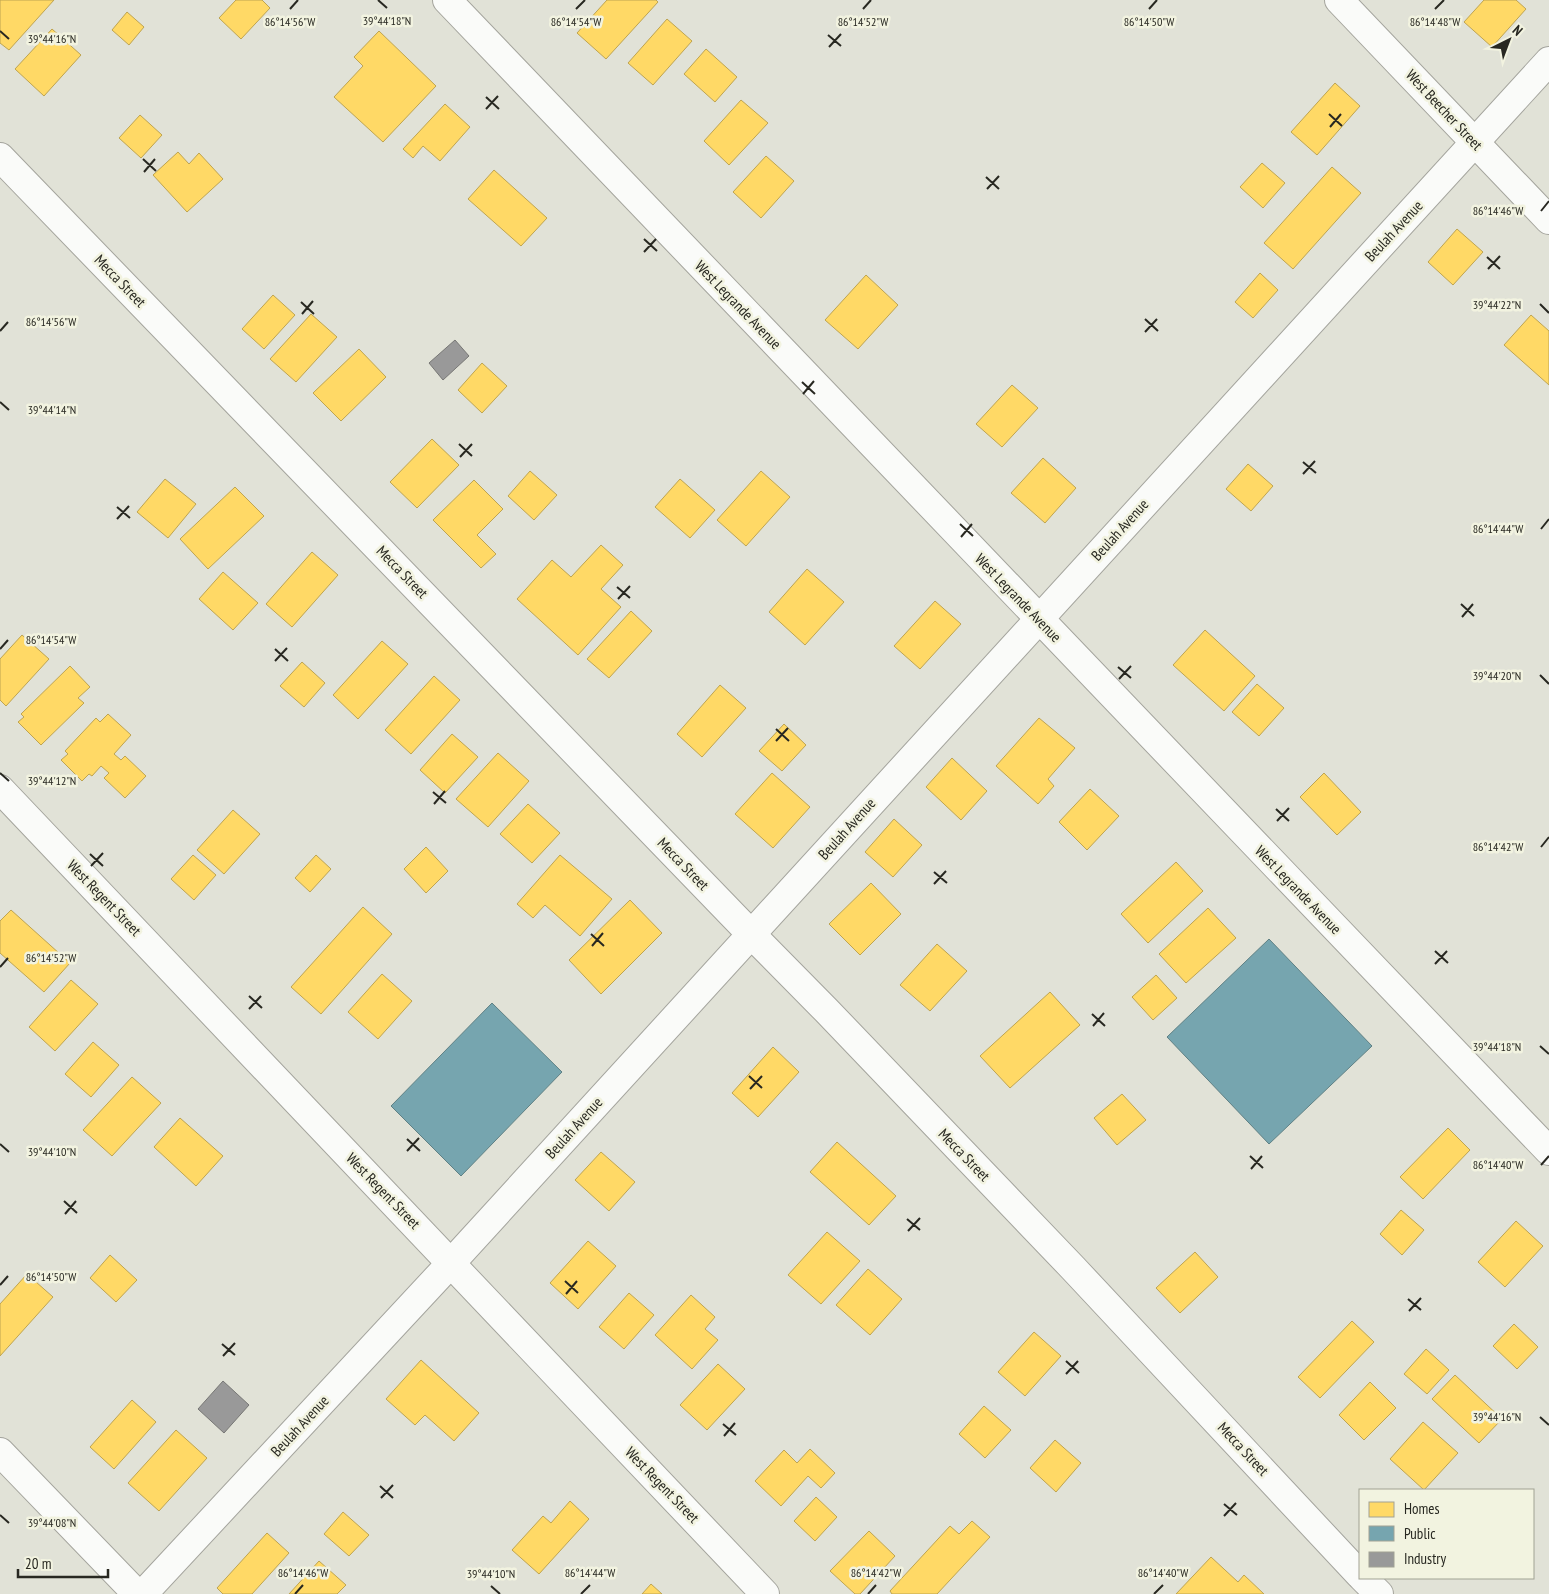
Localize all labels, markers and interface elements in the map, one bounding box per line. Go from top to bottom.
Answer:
text: 39°44'18"N [363,13,411,28]
text: 86°14'56"W [265,14,315,29]
text: 86°14'54"W [551,14,601,29]
text: 86°14'52"W [838,14,888,29]
text: 86°14'50"W [1124,14,1174,29]
text: 86°14'48"W [1410,14,1460,29]
north arrow [1484,15,1534,65]
text: N [1509,21,1527,40]
text: 39°44'16"N [28,31,76,46]
street label: West Beecher Street [1402,65,1487,154]
street label: Beulah Avenue [1361,196,1427,265]
text: 86°14'46"W [1473,203,1523,218]
street label: Mecca Street [90,250,150,311]
street label: West Legrande Avenue [691,256,786,353]
text: 39°44'22"N [1473,297,1521,312]
text: 86°14'56"W [26,314,76,329]
text: 39°44'14"N [28,402,76,417]
street label: Beulah Avenue [1087,495,1152,564]
text: 86°14'44"W [1473,521,1523,536]
street label: Mecca Street [372,541,432,602]
street label: West Legrande Avenue [971,549,1066,646]
text: 86°14'54"W [26,632,76,647]
text: 39°44'20"N [1473,668,1521,683]
text: 39°44'12"N [28,773,76,788]
street label: Beulah Avenue [814,794,879,863]
street label: Mecca Street [653,833,713,894]
text: 86°14'42"W [1473,839,1523,854]
street label: West Legrande Avenue [1251,841,1346,938]
street label: West Regent Street [63,856,145,940]
text: 86°14'52"W [26,950,76,965]
text: 39°44'18"N [1473,1039,1521,1054]
street label: Beulah Avenue [541,1093,606,1162]
street label: Mecca Street [934,1124,994,1185]
text: 39°44'10"N [28,1144,76,1159]
street label: West Regent Street [342,1149,424,1233]
text: 86°14'40"W [1473,1157,1523,1172]
text: 86°14'50"W [26,1269,76,1284]
street label: Beulah Avenue [267,1391,333,1460]
text: 39°44'16"N [1473,1409,1521,1424]
street label: Mecca Street [1214,1418,1273,1479]
street label: West Regent Street [621,1443,703,1527]
legend [1359,1489,1534,1579]
text: Homes [1404,1499,1440,1518]
text: 39°44'08"N [28,1515,76,1530]
text: Public [1404,1524,1436,1543]
scale bar [18,1546,108,1578]
text: Industry [1404,1549,1446,1568]
text: 20 m [25,1554,51,1573]
text: 86°14'46"W [278,1565,328,1580]
text: 86°14'44"W [565,1565,615,1580]
text: 86°14'42"W [851,1565,901,1580]
text: 86°14'40"W [1138,1565,1188,1580]
text: 39°44'10"N [467,1566,515,1581]

